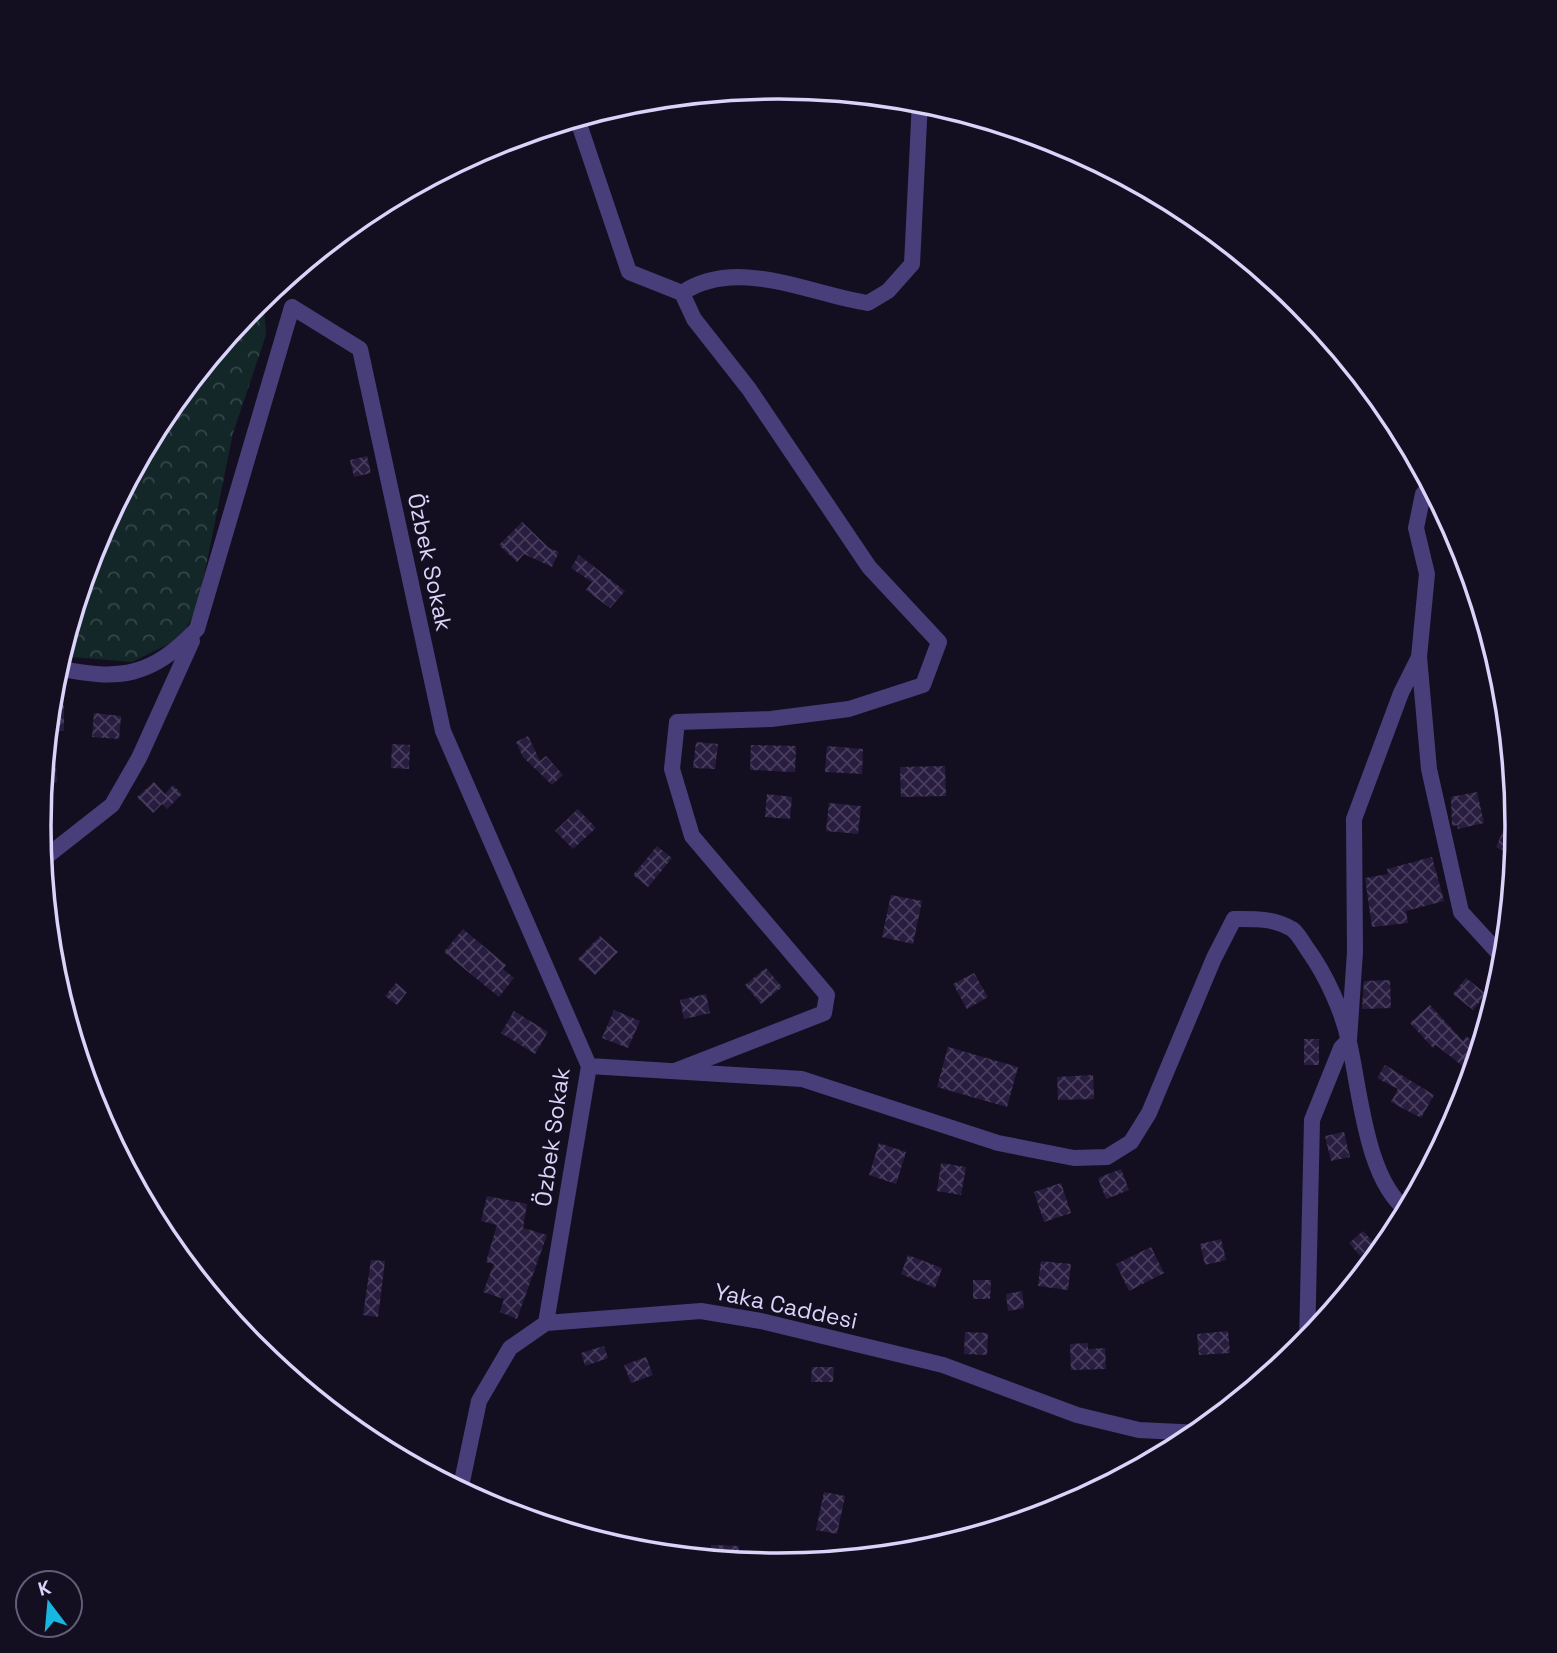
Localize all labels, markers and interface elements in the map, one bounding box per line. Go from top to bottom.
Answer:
street label: Özbek Sokak [401,490,459,634]
street label: Özbek Sokak [527,1066,577,1208]
street label: Yaka Caddesi [712,1276,860,1336]
north arrow [14,1569,84,1639]
text: K [35,1574,54,1602]

